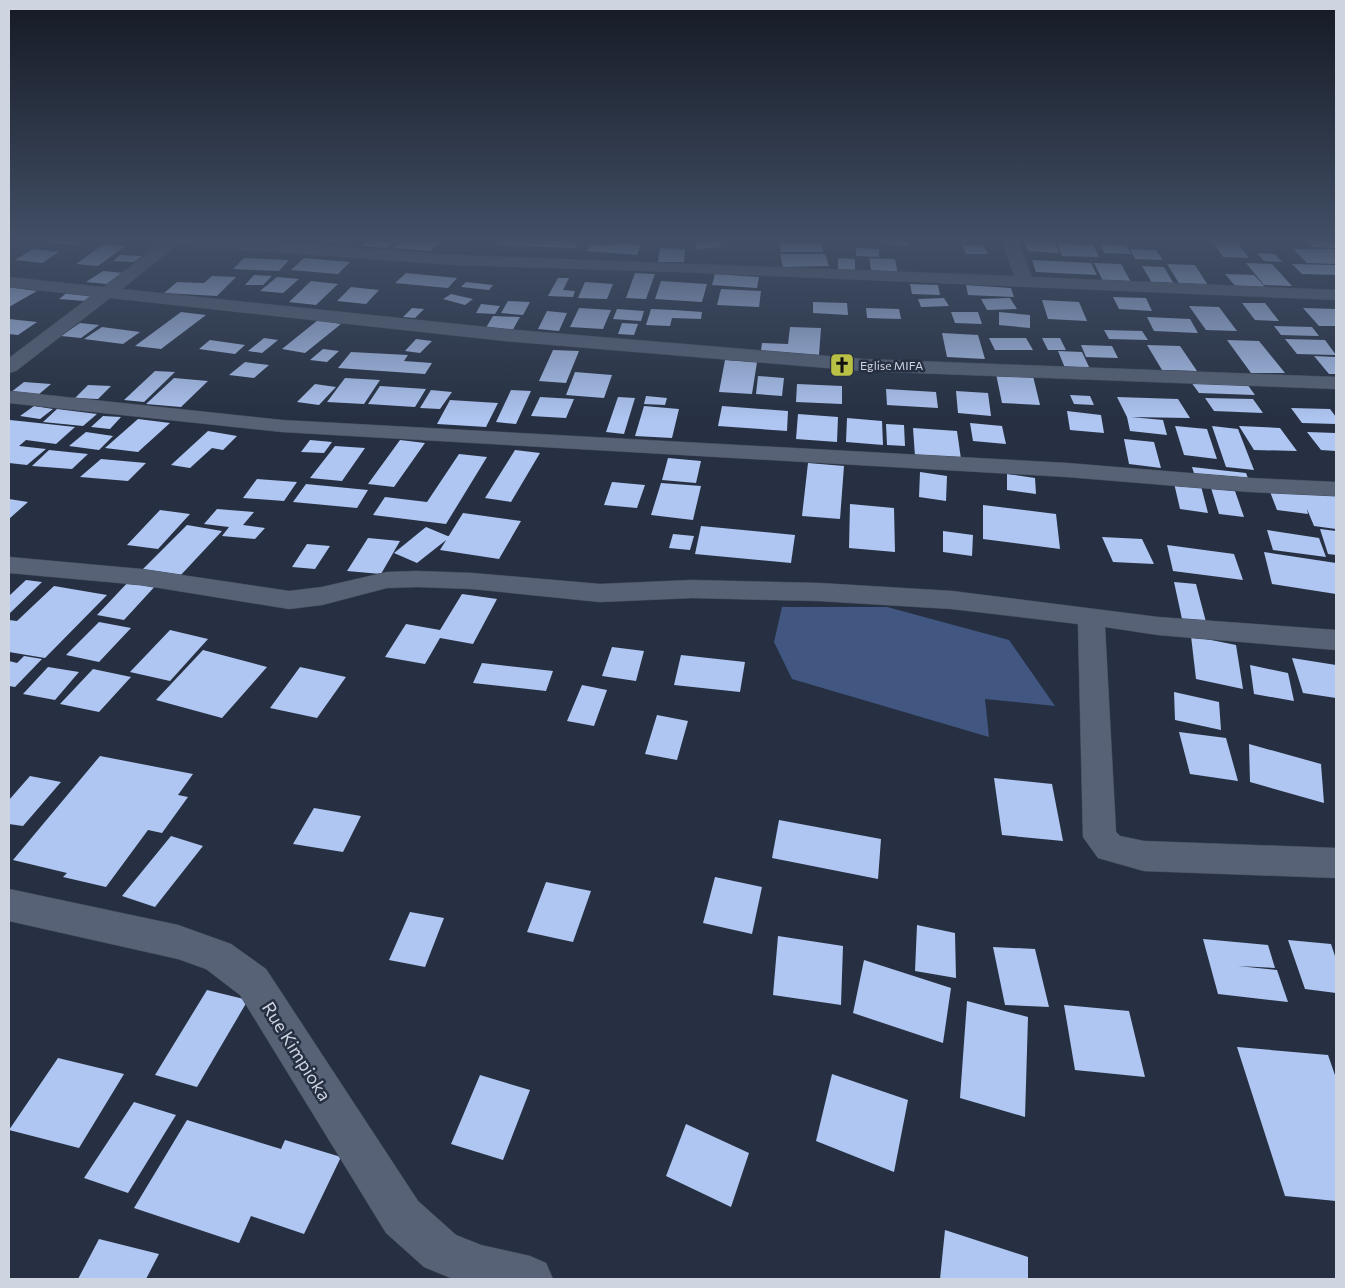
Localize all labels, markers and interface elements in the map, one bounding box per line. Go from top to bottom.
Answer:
church icon: Eglise MIFA [829,352,855,378]
place label: Eglise MIFA [860,358,923,372]
street label: Rue Kimpioka [258,997,336,1105]

